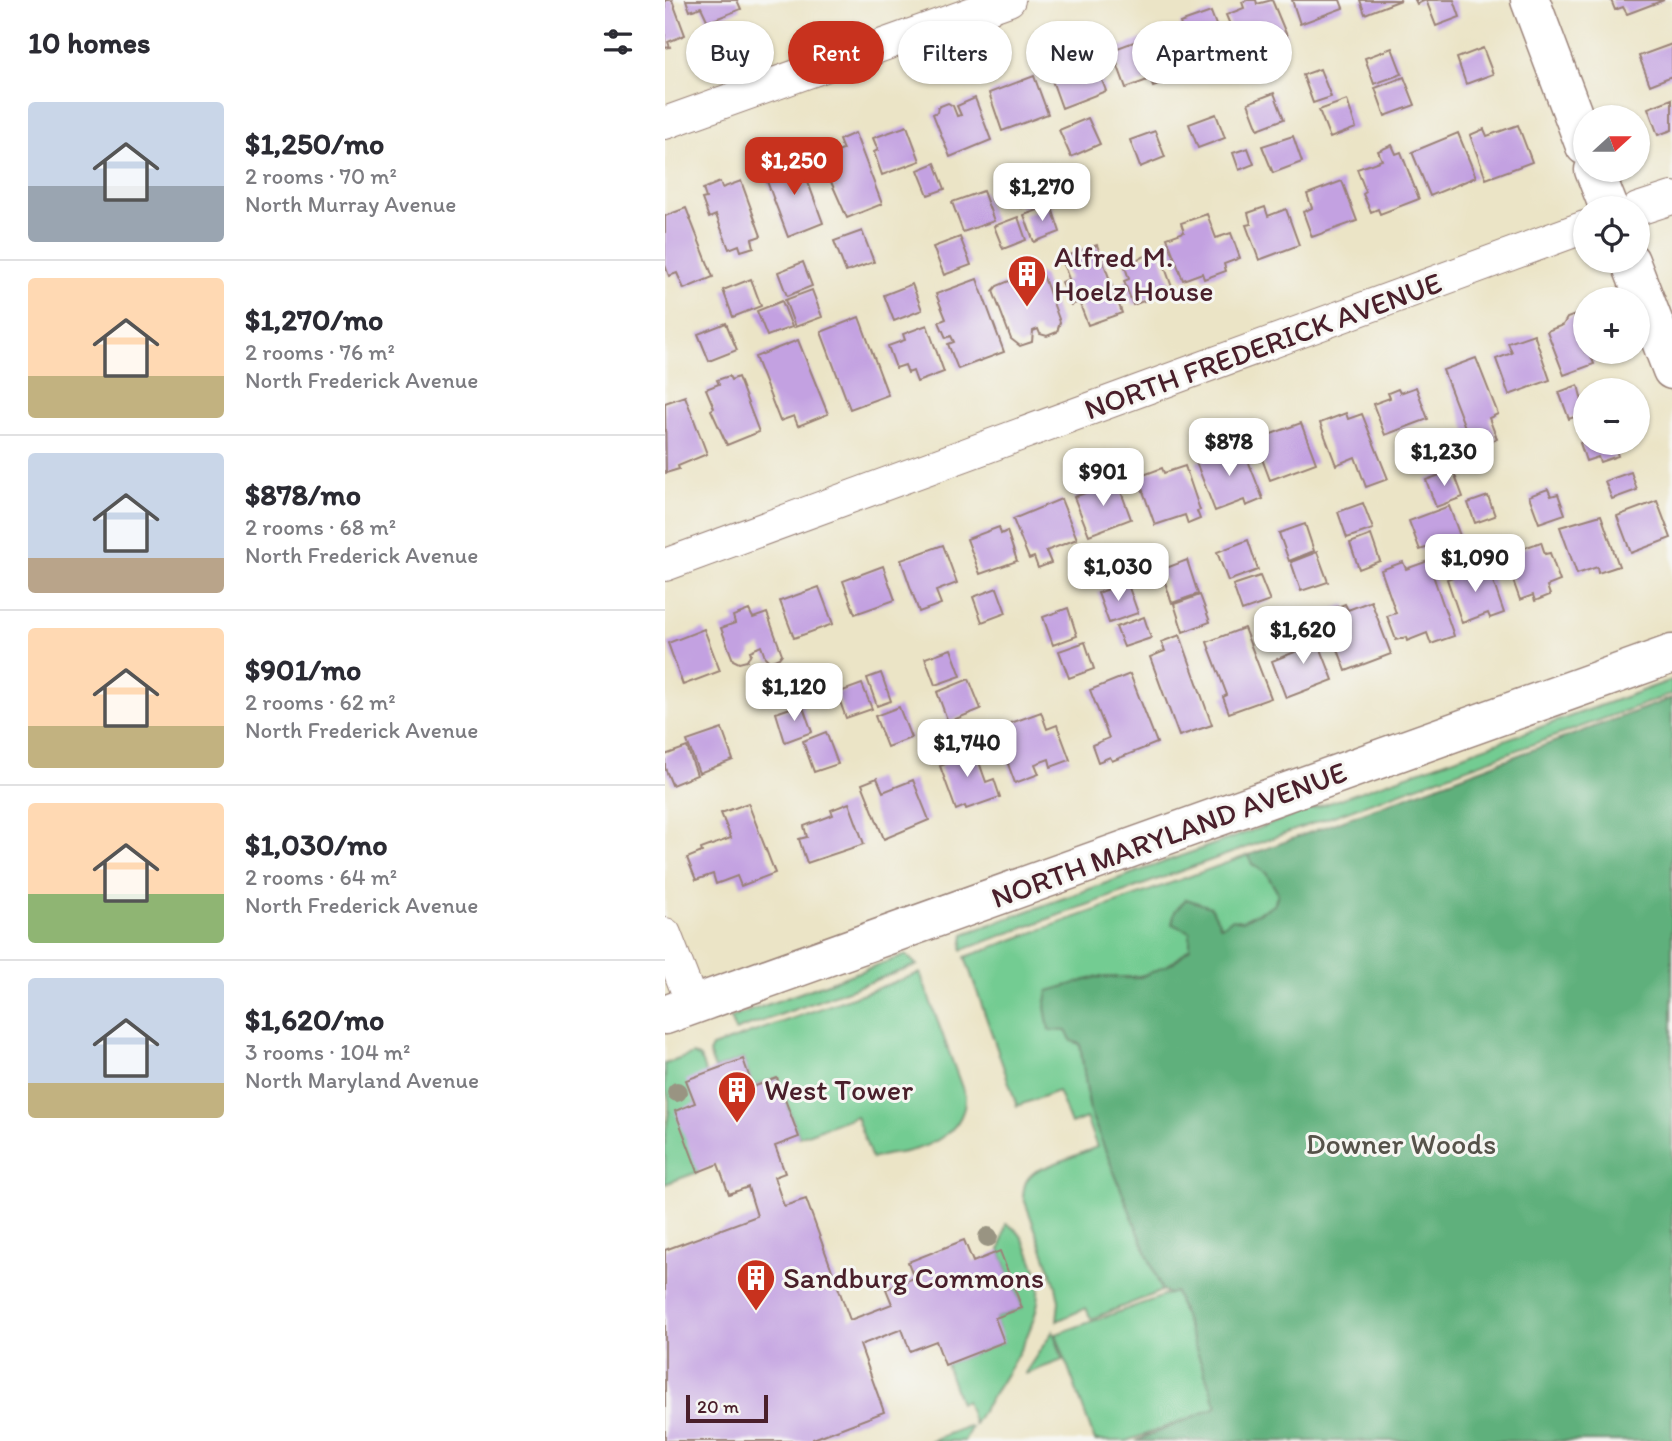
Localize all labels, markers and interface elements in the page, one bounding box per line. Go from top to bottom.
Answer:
chip: Buy [686,21,774,84]
chip: Rent [788,21,884,84]
chip: Filters [898,21,1012,84]
chip: New [1026,21,1118,84]
chip: Apartment [1132,21,1292,84]
icon: filters [599,23,637,61]
text: 10 homes [28,24,151,61]
north arrow [1573,105,1650,182]
map controls [1573,105,1650,455]
text: $1,250/mo [245,125,384,162]
icon: home [84,130,168,214]
pin: $1,250 [737,138,851,197]
text: $1,250 [761,146,827,174]
text: 2 rooms · 70 m² [245,162,397,190]
pin: $1,270 [985,164,1099,223]
text: $1,270 [1009,172,1075,200]
text: North Murray Avenue [245,190,456,218]
button: locate [1573,196,1650,273]
place label: Alfred M. Hoelz House [1054,238,1214,309]
building icon: Alfred M. Hoelz House [1006,253,1048,308]
street label: NORTH FREDERICK AVENUE [1079,264,1447,427]
button: + [1573,287,1650,364]
text: $1,270/mo [245,301,383,338]
icon: home [84,306,168,390]
text: 2 rooms · 76 m² [245,338,395,366]
text: North Frederick Avenue [245,366,478,394]
button: − [1573,378,1650,455]
pin: $878 [1188,419,1270,478]
text: $878 [1205,427,1253,455]
pin: $1,230 [1387,428,1501,488]
text: $1,230 [1411,437,1477,465]
pin: $901 [1062,448,1144,508]
text: $901 [1079,457,1127,485]
text: $878/mo [245,476,361,513]
icon: home [84,481,168,565]
text: 2 rooms · 68 m² [245,513,396,541]
pin: $1,090 [1418,534,1532,594]
text: North Frederick Avenue [245,541,478,569]
text: $1,090 [1441,543,1509,571]
pin: $1,030 [1061,544,1175,603]
text: $1,030 [1084,552,1152,580]
pin: $1,620 [1246,606,1360,666]
text: $1,620 [1270,615,1336,643]
text: $901/mo [245,651,361,688]
icon: home [84,656,168,740]
pin: $1,120 [737,664,851,723]
text: $1,120 [762,672,826,700]
text: 2 rooms · 62 m² [245,688,396,716]
text: North Frederick Avenue [245,716,478,744]
pin: $1,740 [910,720,1024,779]
text: $1,740 [933,728,1001,756]
street label: NORTH MARYLAND AVENUE [986,753,1352,916]
text: $1,030/mo [245,826,388,863]
icon: home [84,831,168,915]
text: 2 rooms · 64 m² [245,863,397,891]
text: North Frederick Avenue [245,891,478,919]
text: $1,620/mo [245,1001,384,1038]
icon: home [84,1006,168,1090]
text: 3 rooms · 104 m² [245,1038,410,1066]
text: North Maryland Avenue [245,1066,479,1094]
building icon: West Tower [716,1069,758,1124]
place label: West Tower [764,1071,913,1108]
park label: Downer Woods [1306,1125,1496,1162]
building icon: Sandburg Commons [735,1257,777,1312]
place label: Sandburg Commons [783,1259,1044,1296]
scale bar [686,1392,768,1424]
text: 20 m [697,1395,739,1418]

